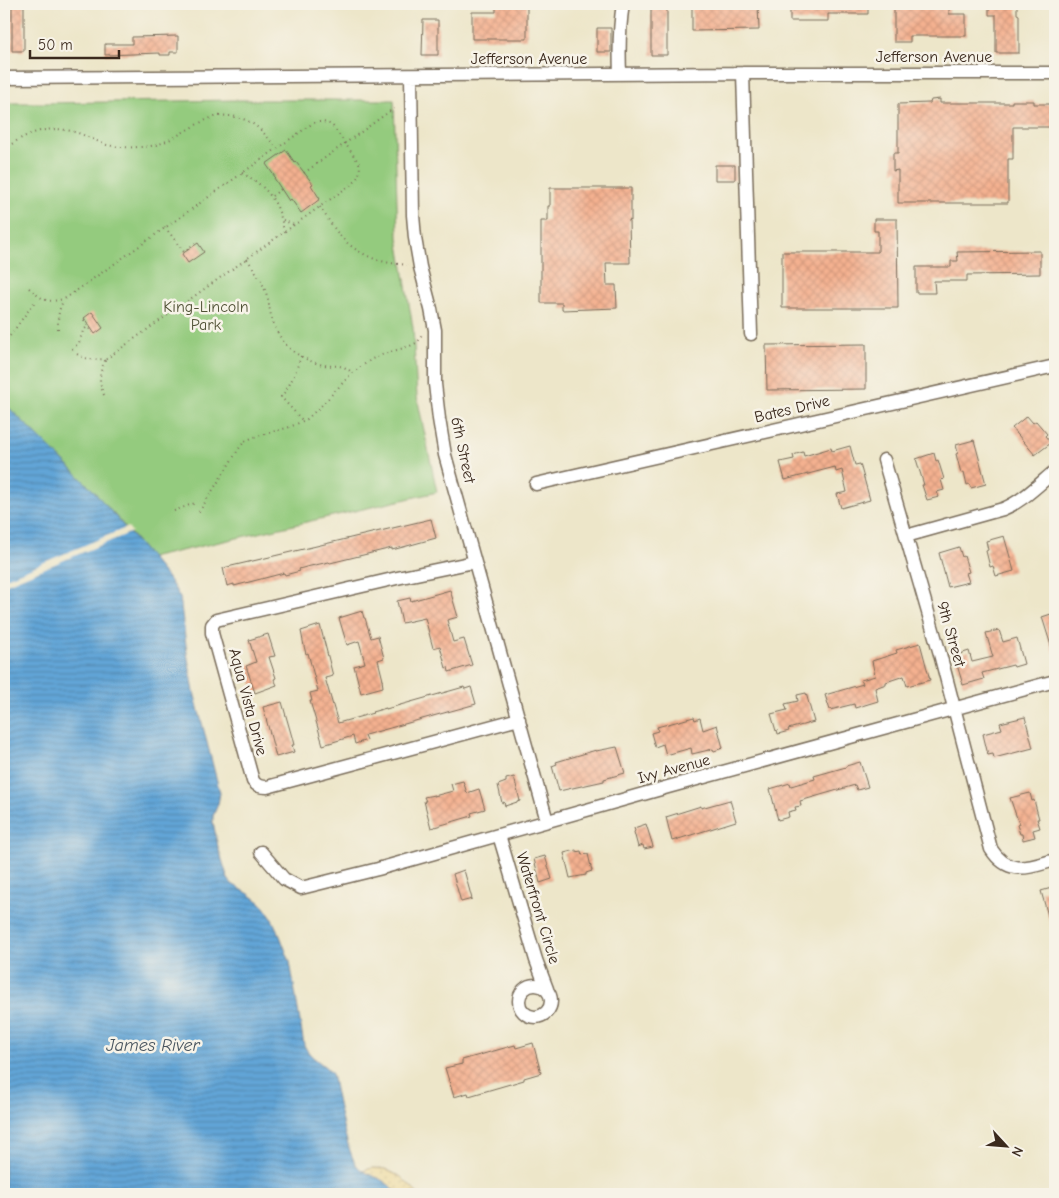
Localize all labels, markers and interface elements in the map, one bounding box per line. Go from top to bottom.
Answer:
scale bar [30,28,119,60]
text: 50 m [38,36,73,54]
street label: Jefferson Avenue [876,48,992,66]
street label: Jefferson Avenue [471,50,587,68]
park label: King-Lincoln Park [163,298,249,334]
street label: Bates Drive [753,392,831,426]
street label: 6th Street [447,415,479,485]
street label: 9th Street [933,599,969,669]
street label: Aqua Vista Drive [225,646,271,758]
street label: Ivy Avenue [636,751,712,787]
street label: Waterfront Circle [512,850,564,966]
water label: James River [105,1035,201,1056]
north arrow [982,1120,1032,1170]
text: N [1008,1144,1027,1159]

